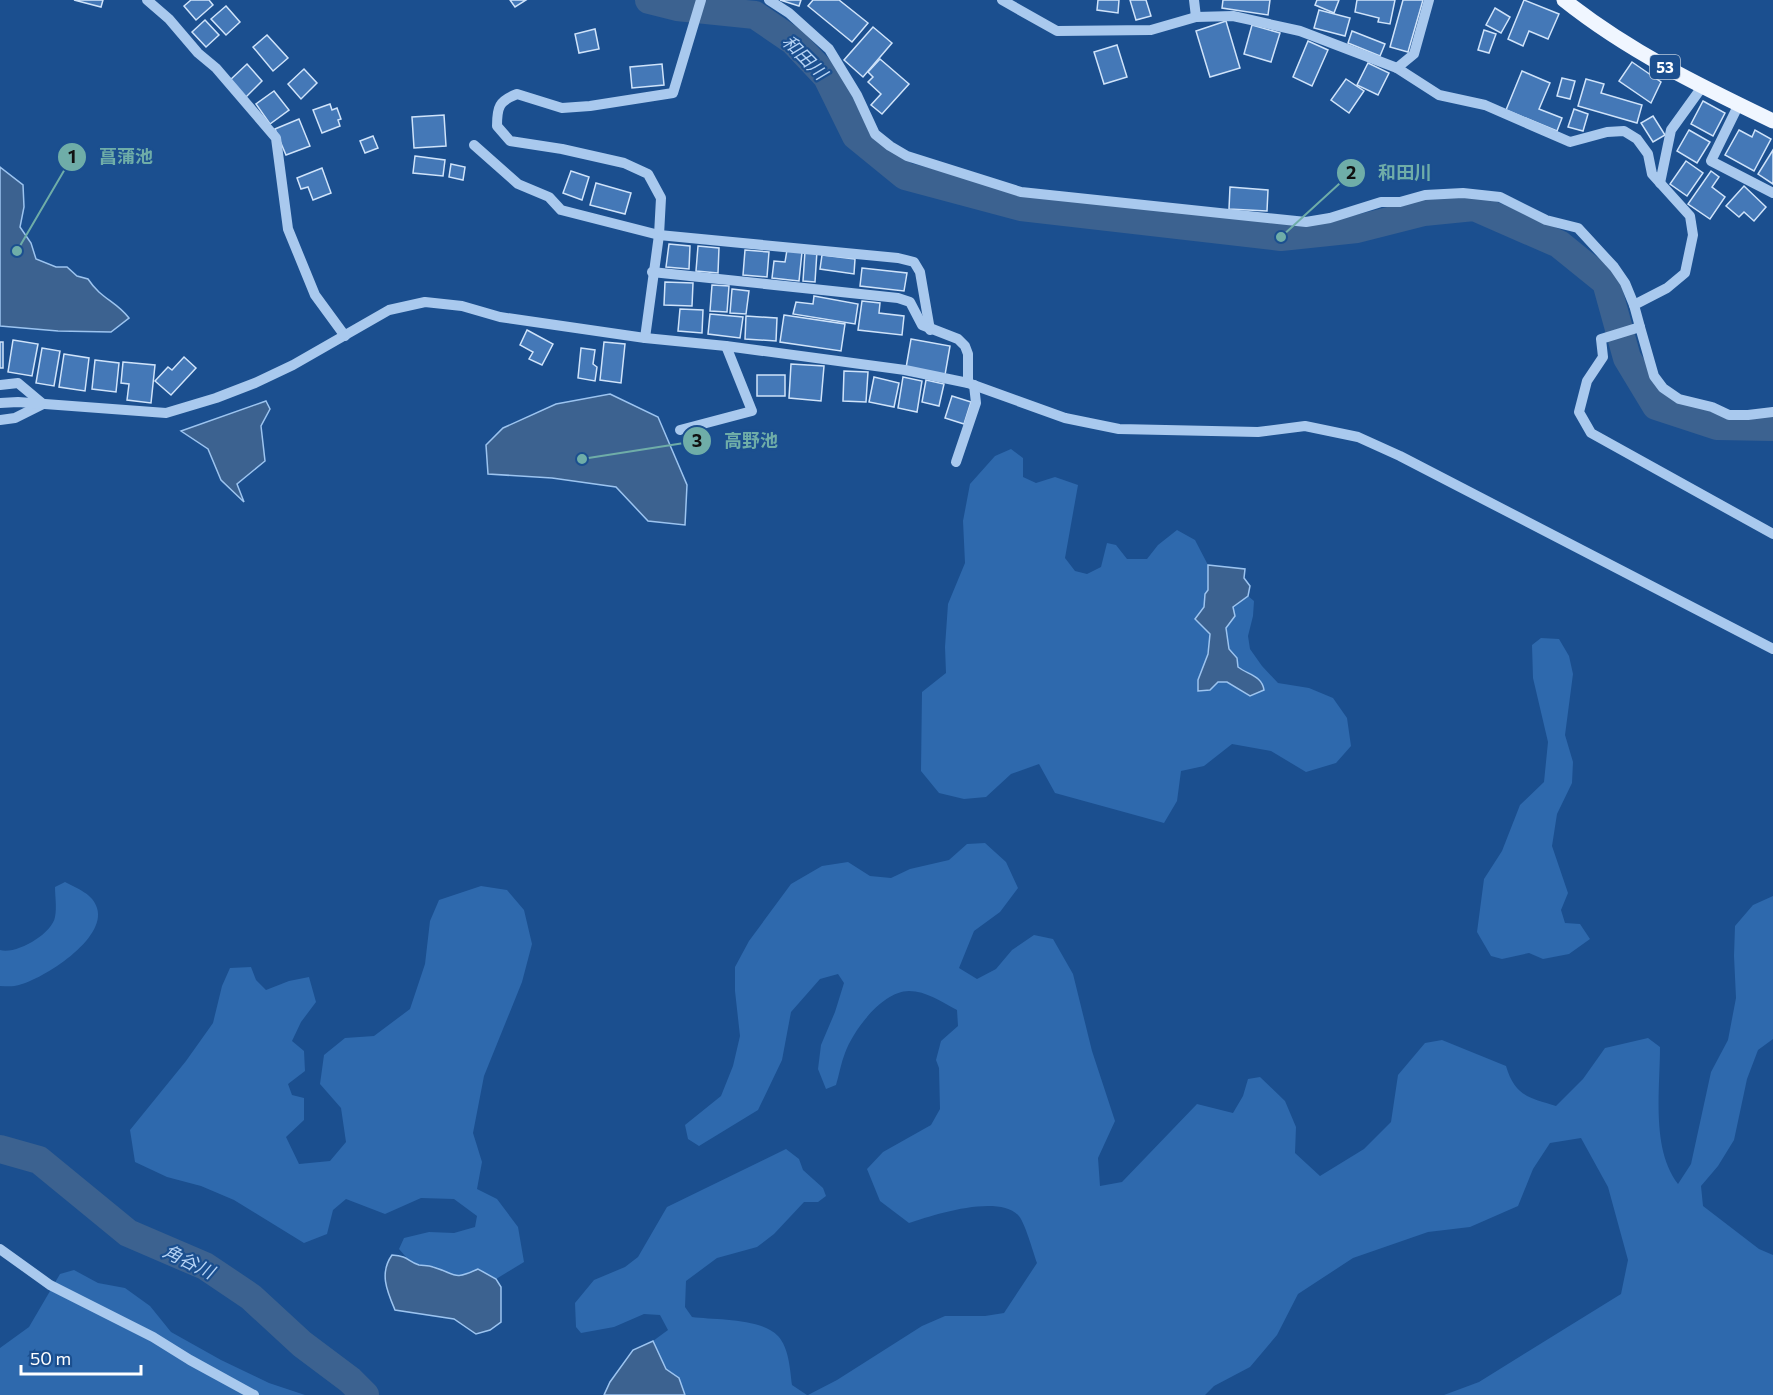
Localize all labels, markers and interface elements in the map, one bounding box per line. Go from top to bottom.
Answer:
water label: 和田川 [778,30,833,85]
road number: 53 [1650,55,1680,79]
callout: 菖蒲池 [57,139,165,175]
text: 1 [68,145,76,167]
text: 菖蒲池 [99,145,153,167]
callout: 和田川 [1336,155,1444,191]
text: 2 [1346,161,1356,183]
text: 和田川 [1378,161,1432,183]
callout: 高野池 [682,423,790,459]
text: 3 [692,429,702,451]
text: 高野池 [724,429,778,451]
water label: 角谷川 [160,1239,220,1284]
scale bar [21,1338,141,1376]
text: 50 m [30,1347,71,1369]

